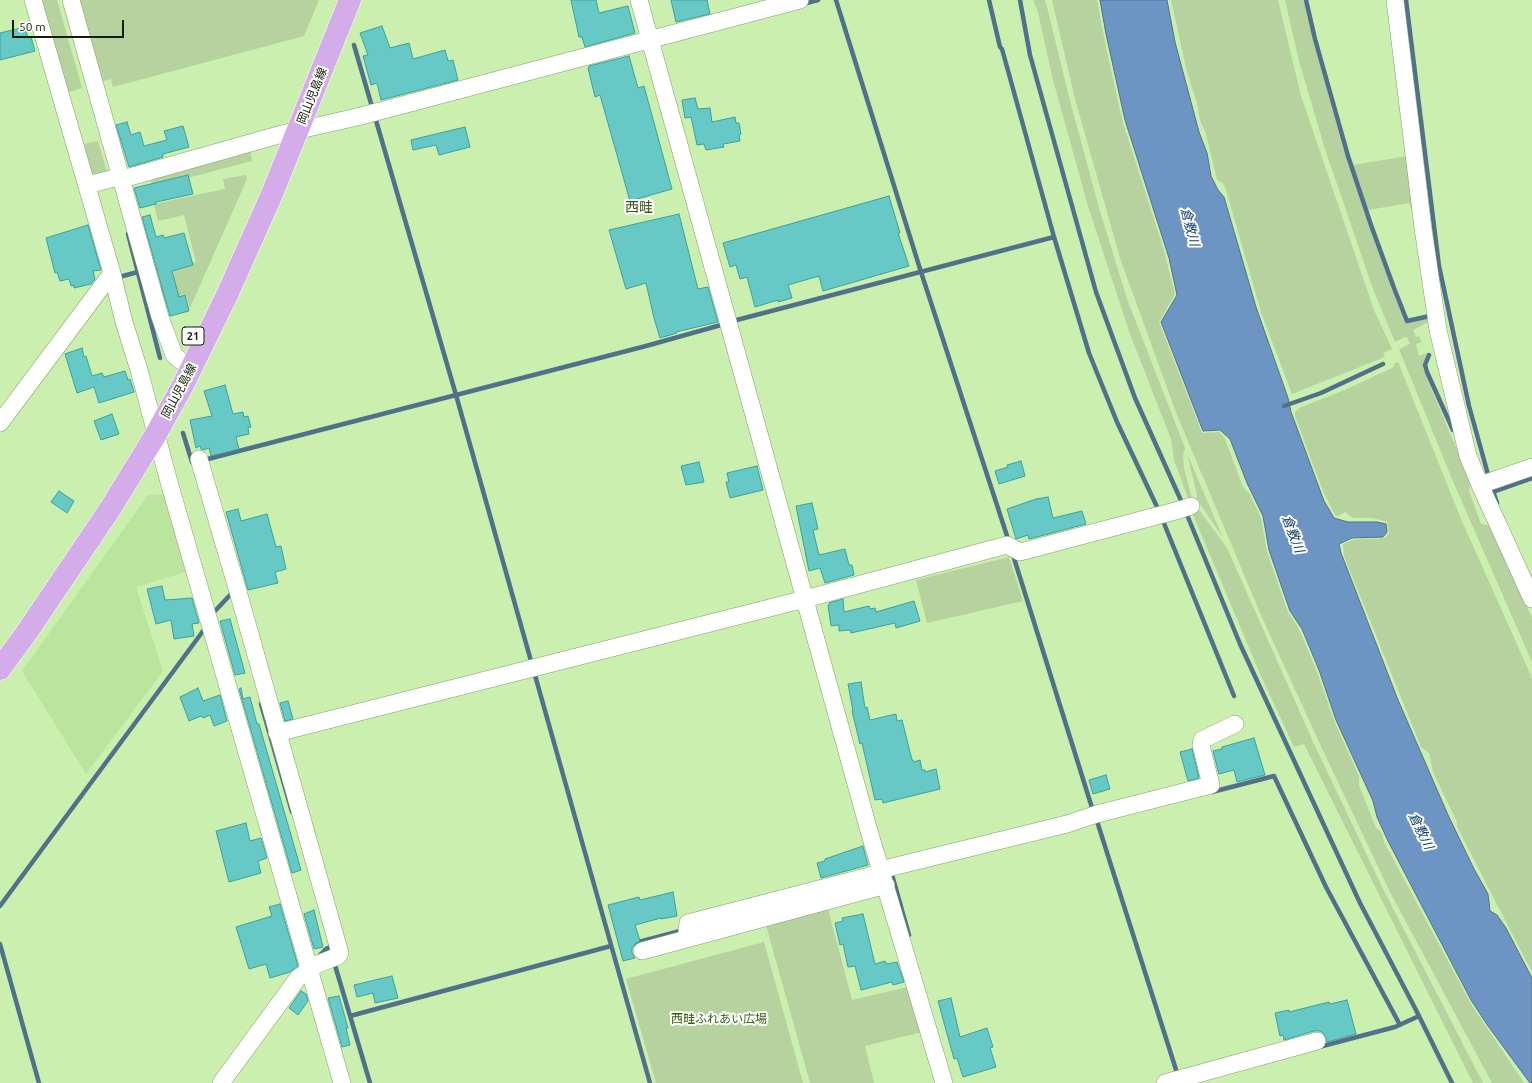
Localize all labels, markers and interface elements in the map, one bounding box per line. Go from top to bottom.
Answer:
scale bar [14,12,126,38]
text: 50 m [19,20,46,33]
street label: 岡山児島線 [294,65,330,127]
district label: 西畦 [625,199,653,215]
water label: 倉敷川 [1178,206,1202,248]
road number: 21 [182,327,204,345]
street label: 岡山児島線 [159,361,199,421]
water label: 倉敷川 [1279,513,1307,555]
water label: 倉敷川 [1405,810,1437,852]
park label: 西畦ふれあい広場 [671,1012,767,1026]

